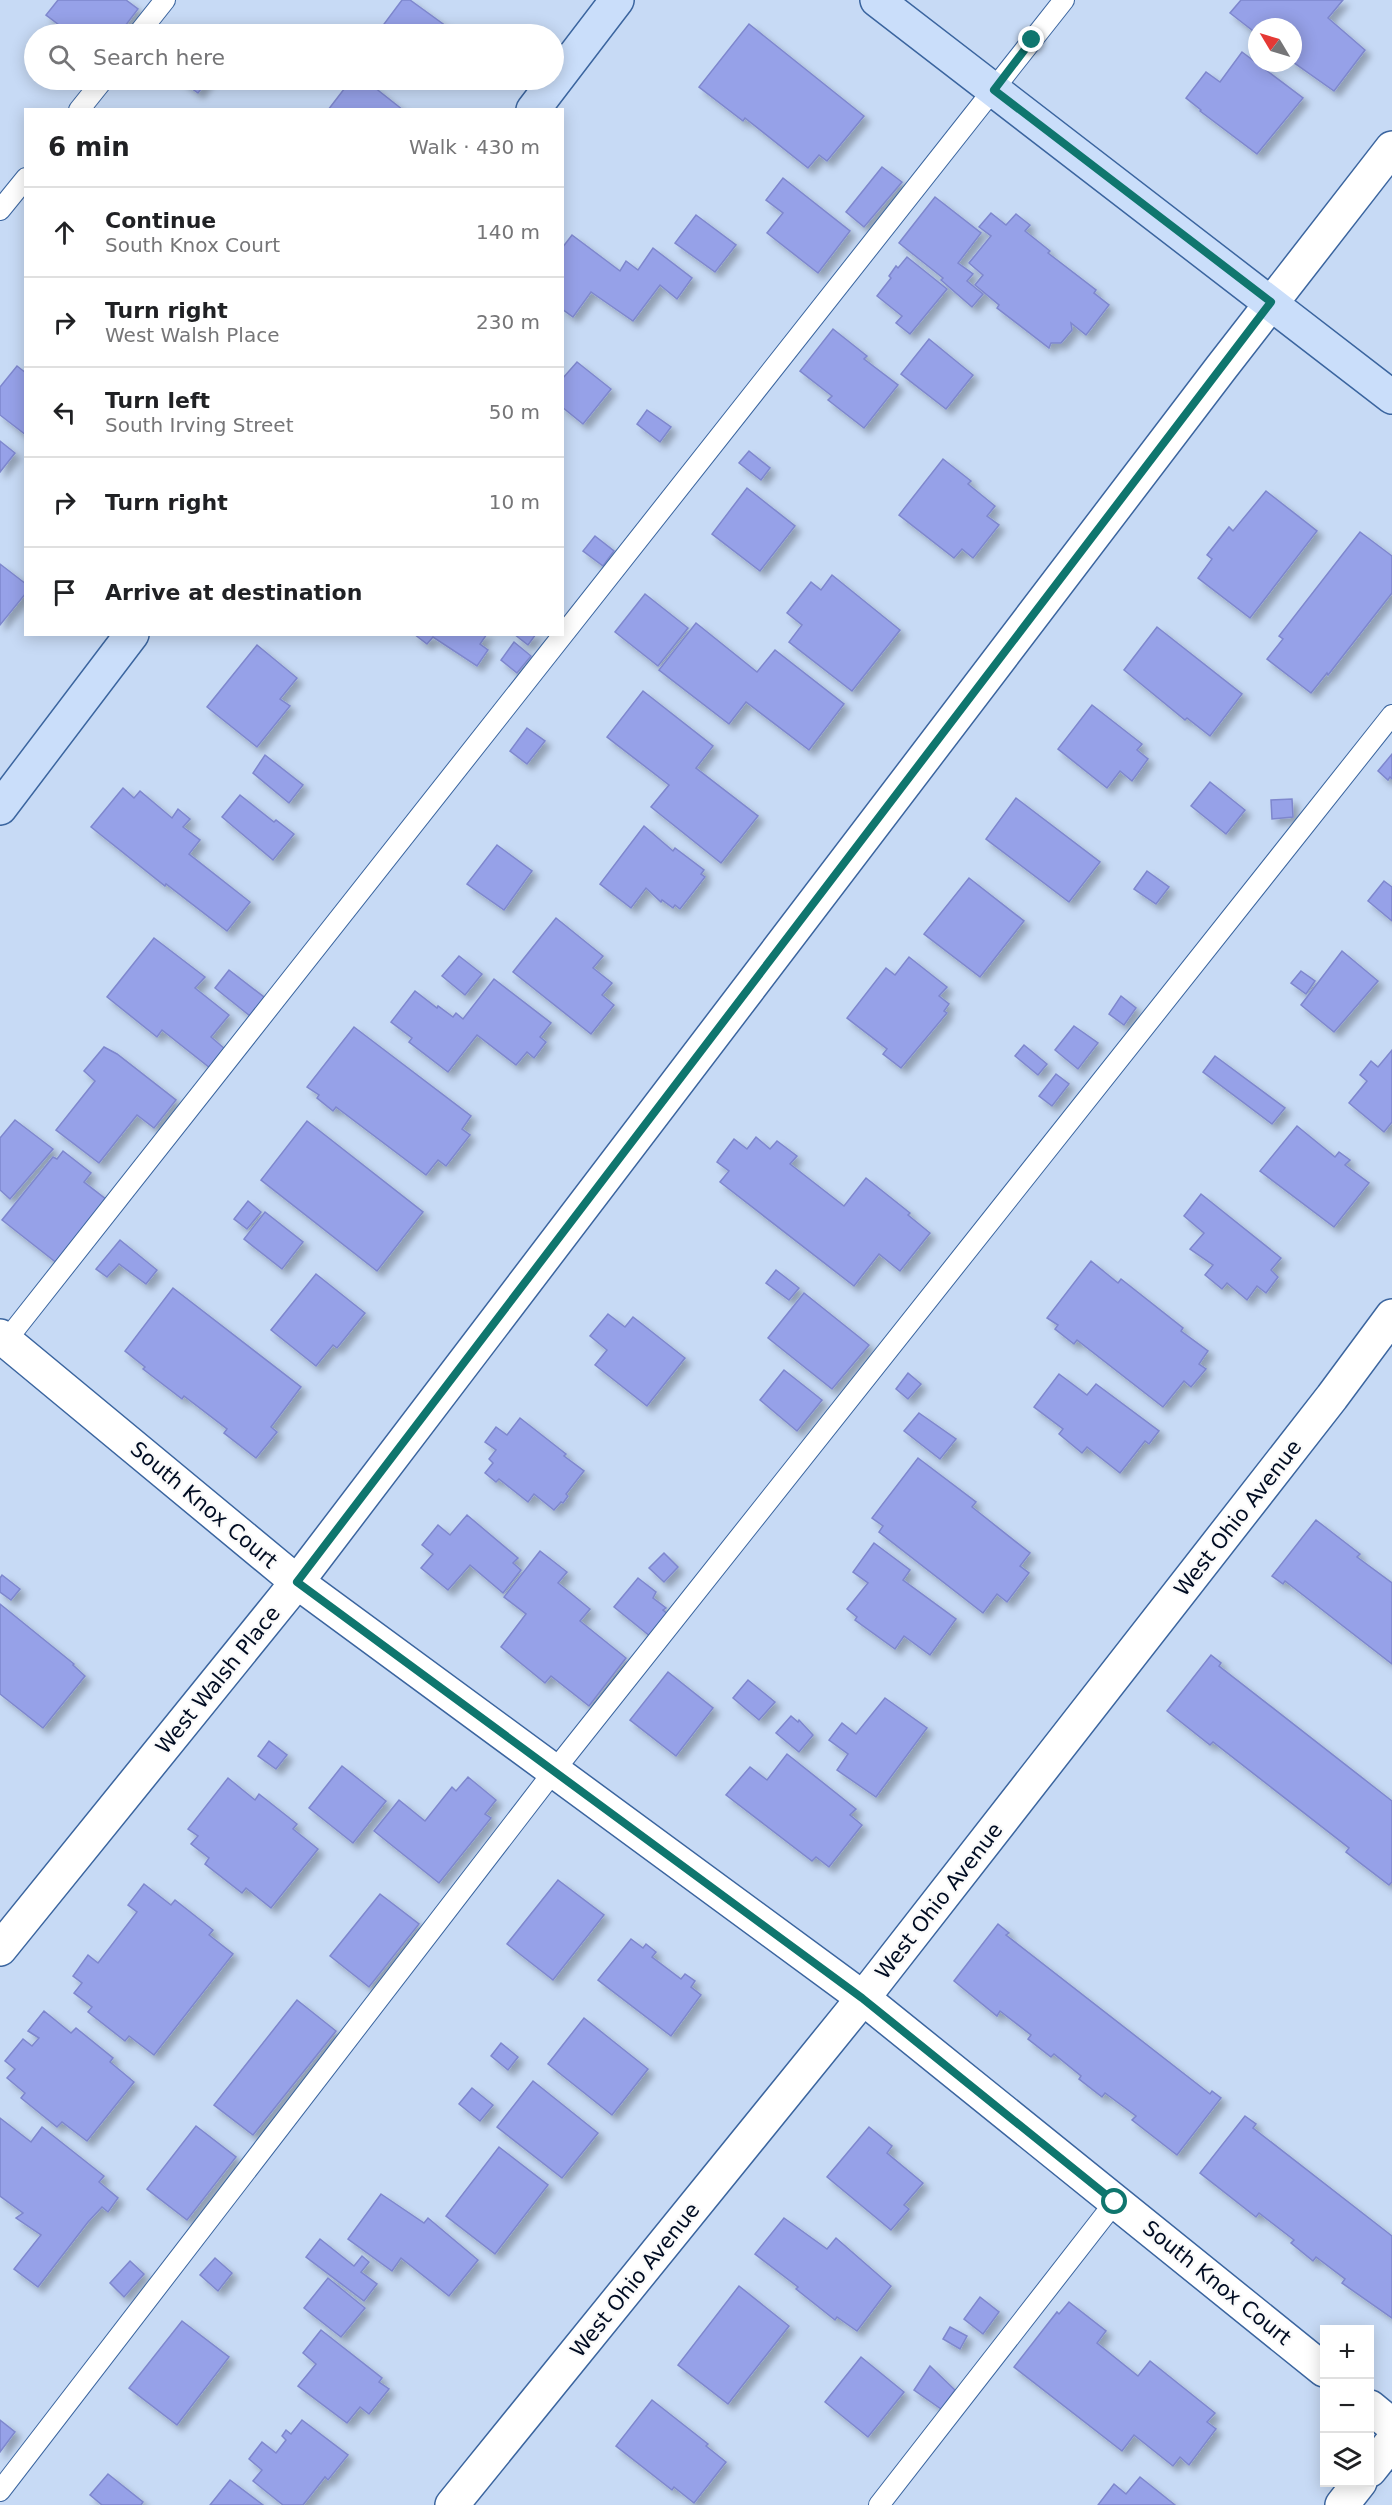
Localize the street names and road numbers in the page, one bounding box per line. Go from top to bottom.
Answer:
street label: West Ohio Avenue [1170,1435,1306,1601]
street label: South Knox Court [126,1437,282,1573]
street label: West Walsh Place [151,1601,285,1759]
street label: West Ohio Avenue [871,1818,1007,1984]
street label: West Ohio Avenue [565,2198,705,2362]
street label: South Knox Court [1138,2216,1296,2350]

